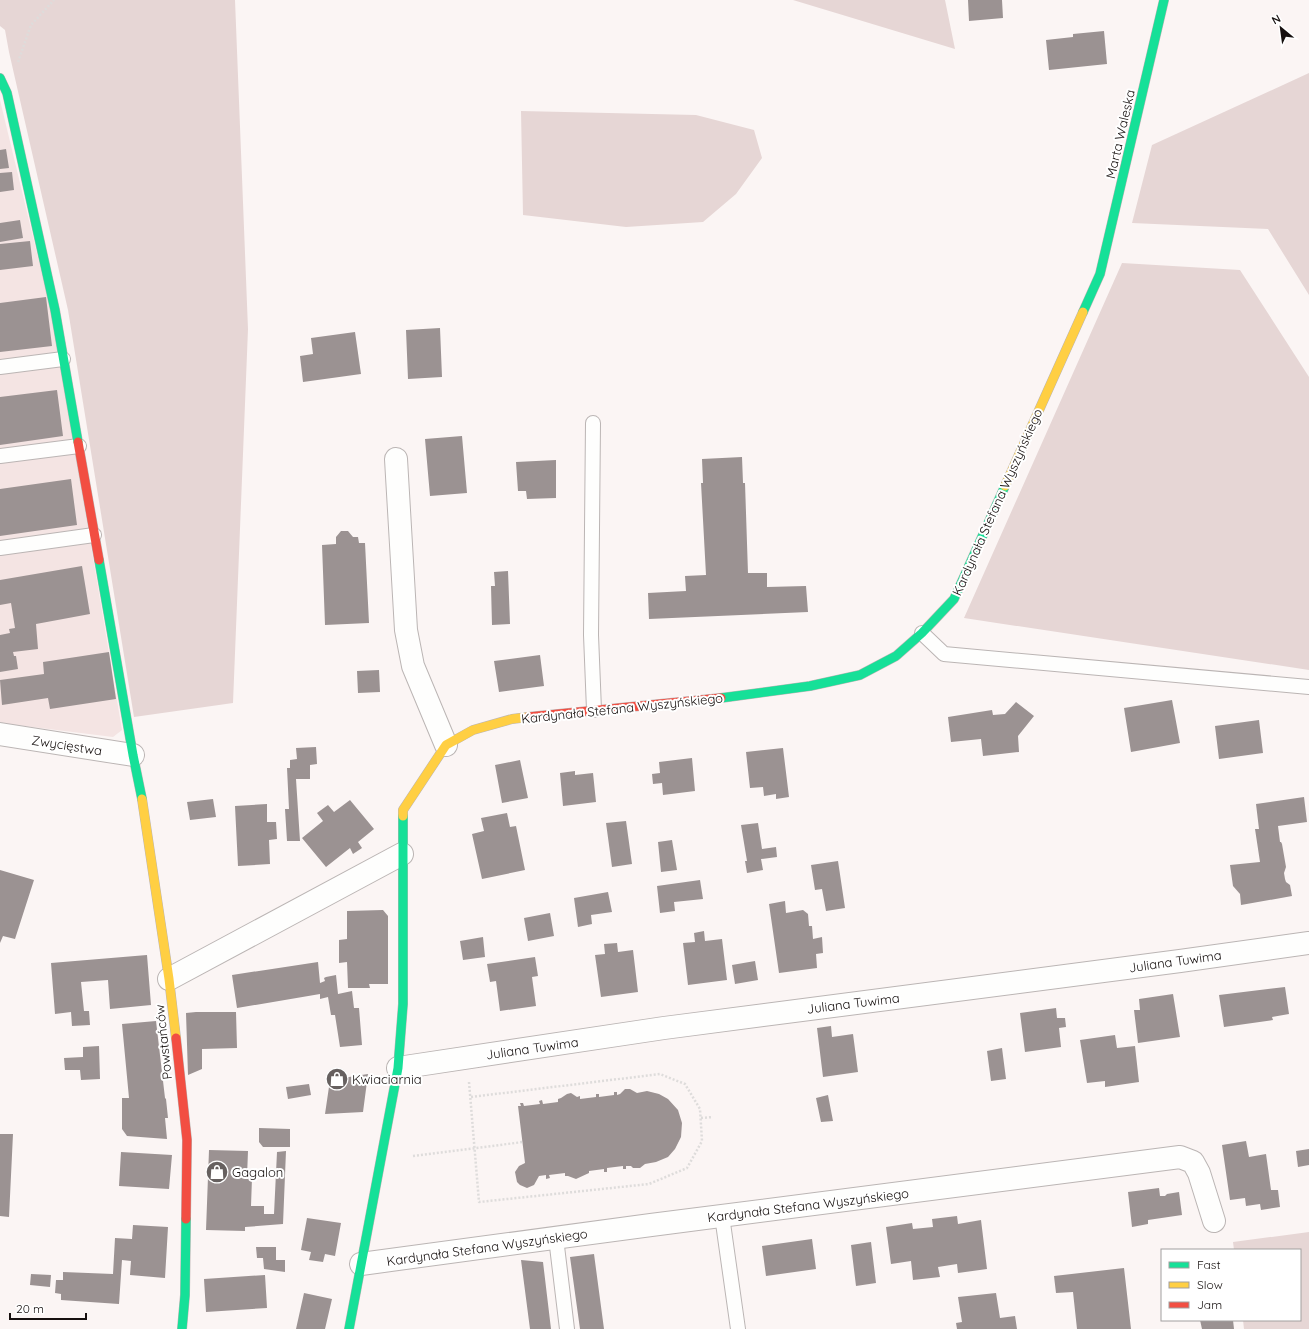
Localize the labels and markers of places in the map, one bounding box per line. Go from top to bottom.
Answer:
shop icon: Kwiaciarnia [324,1066,350,1092]
place label: Kwiaciarnia [352,1071,422,1087]
shop icon: Gagalon [204,1159,230,1185]
place label: Gagalon [232,1164,283,1180]

